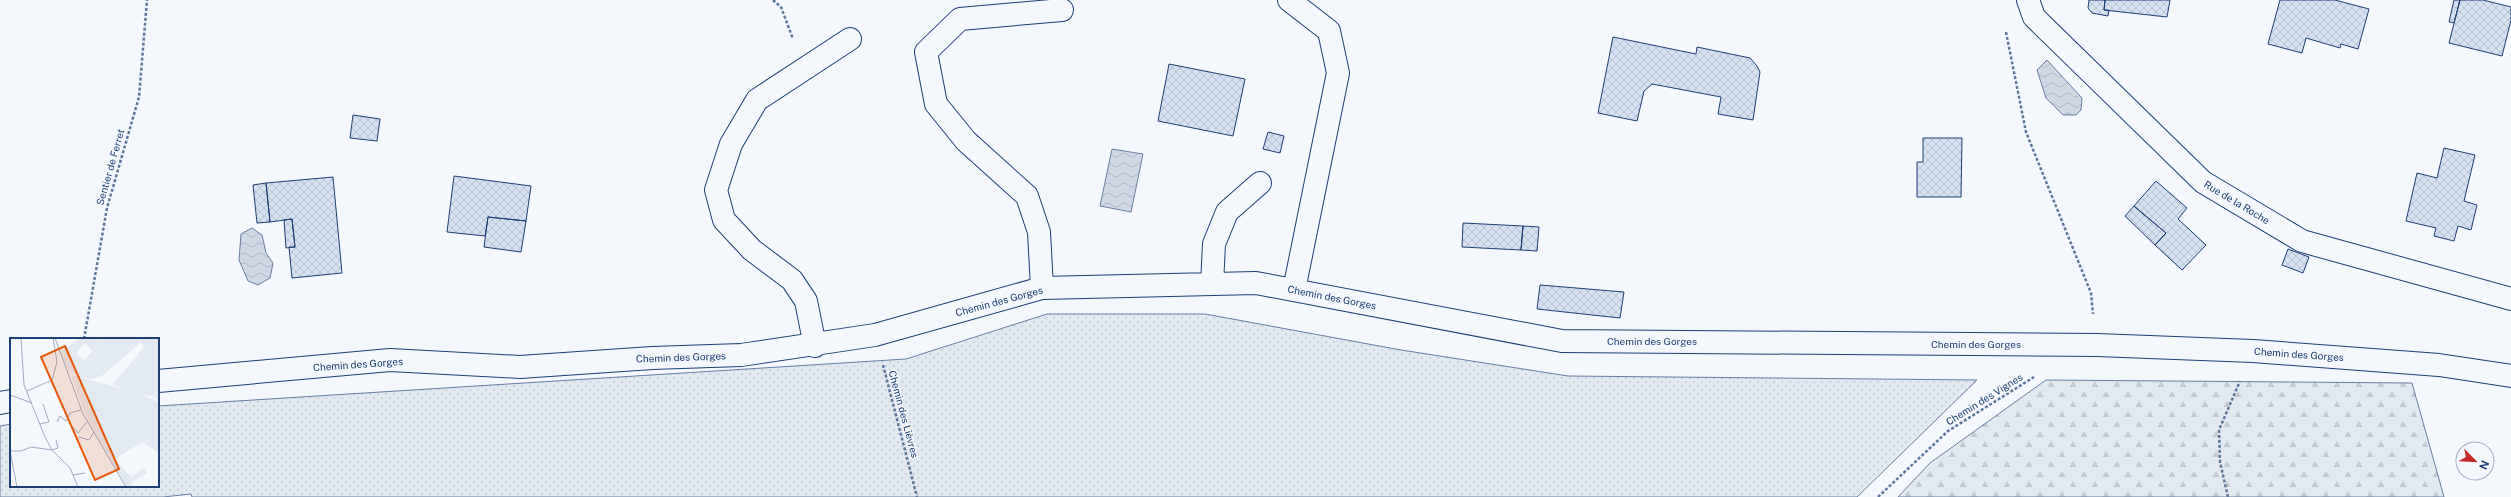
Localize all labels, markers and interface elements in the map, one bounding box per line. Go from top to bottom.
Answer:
street label: Sentier de Ferret [93,127,127,206]
street label: Rue de la Roche [2202,178,2272,226]
street label: Chemin des Gorges [1287,283,1377,311]
street label: Chemin des Gorges [954,284,1044,318]
street label: Chemin des Gorges [1607,335,1697,347]
inset map [10,338,159,487]
street label: Chemin des Gorges [1931,338,2021,350]
street label: Chemin des Gorges [2254,345,2344,363]
street label: Chemin des Gorges [636,349,726,365]
street label: Chemin des Gorges [313,355,403,373]
street label: Chemin des Lièvres [887,369,921,459]
street label: Chemin des Vignes [1943,371,2025,427]
north arrow [2455,441,2495,481]
text: N [2477,459,2491,471]

